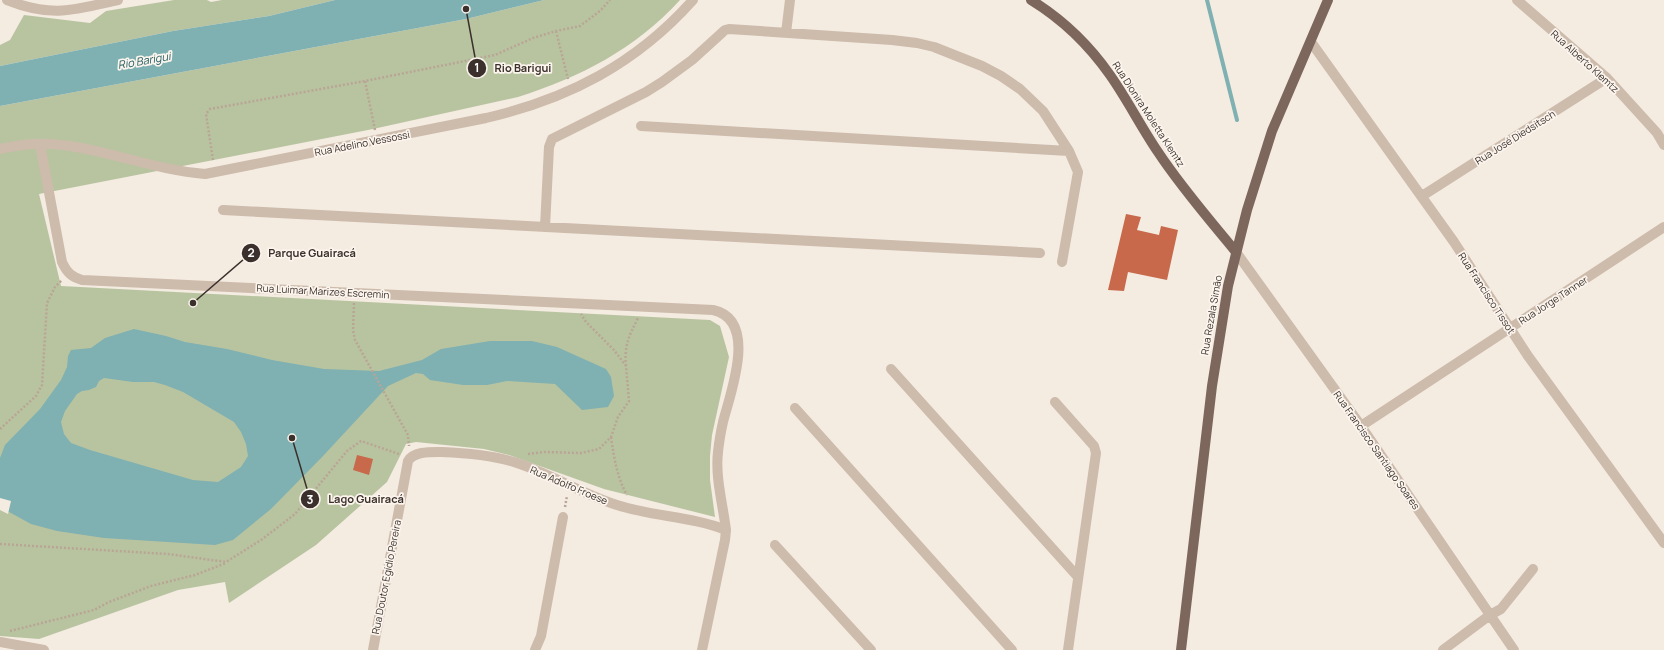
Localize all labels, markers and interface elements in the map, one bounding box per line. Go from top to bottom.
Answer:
street label: Rua Alberto Klemtz [1548,27,1622,95]
water label: Rio Barigui [116,48,173,72]
callout: Rio Barigui [467,57,560,80]
text: 1 [474,59,480,76]
street label: Rua Dionira Moletta Klemtz [1110,59,1188,169]
text: Rio Barigui [495,60,551,75]
street label: Rua José Diedsitsch [1472,107,1558,167]
street label: Rua Adelino Vessossi [313,127,411,159]
callout: Parque Guairacá [241,242,364,265]
text: 2 [247,244,255,261]
text: Parque Guairacá [268,245,356,260]
street label: Rua Francisco Tissot [1455,249,1519,337]
street label: Rua Jorge Tanner [1516,272,1591,328]
street label: Rua Rezala Simão [1197,274,1225,356]
street label: Rua Luimar Marizes Escremin [256,281,390,301]
street label: Rua Francisco Santiago Soares [1331,388,1423,512]
street label: Rua Adolfo Froese [528,462,610,508]
callout: Lago Guairacá [300,488,412,511]
text: 3 [307,491,314,508]
text: Lago Guairacá [328,491,404,506]
street label: Rua Doutor Egídio Pereira [368,519,404,635]

